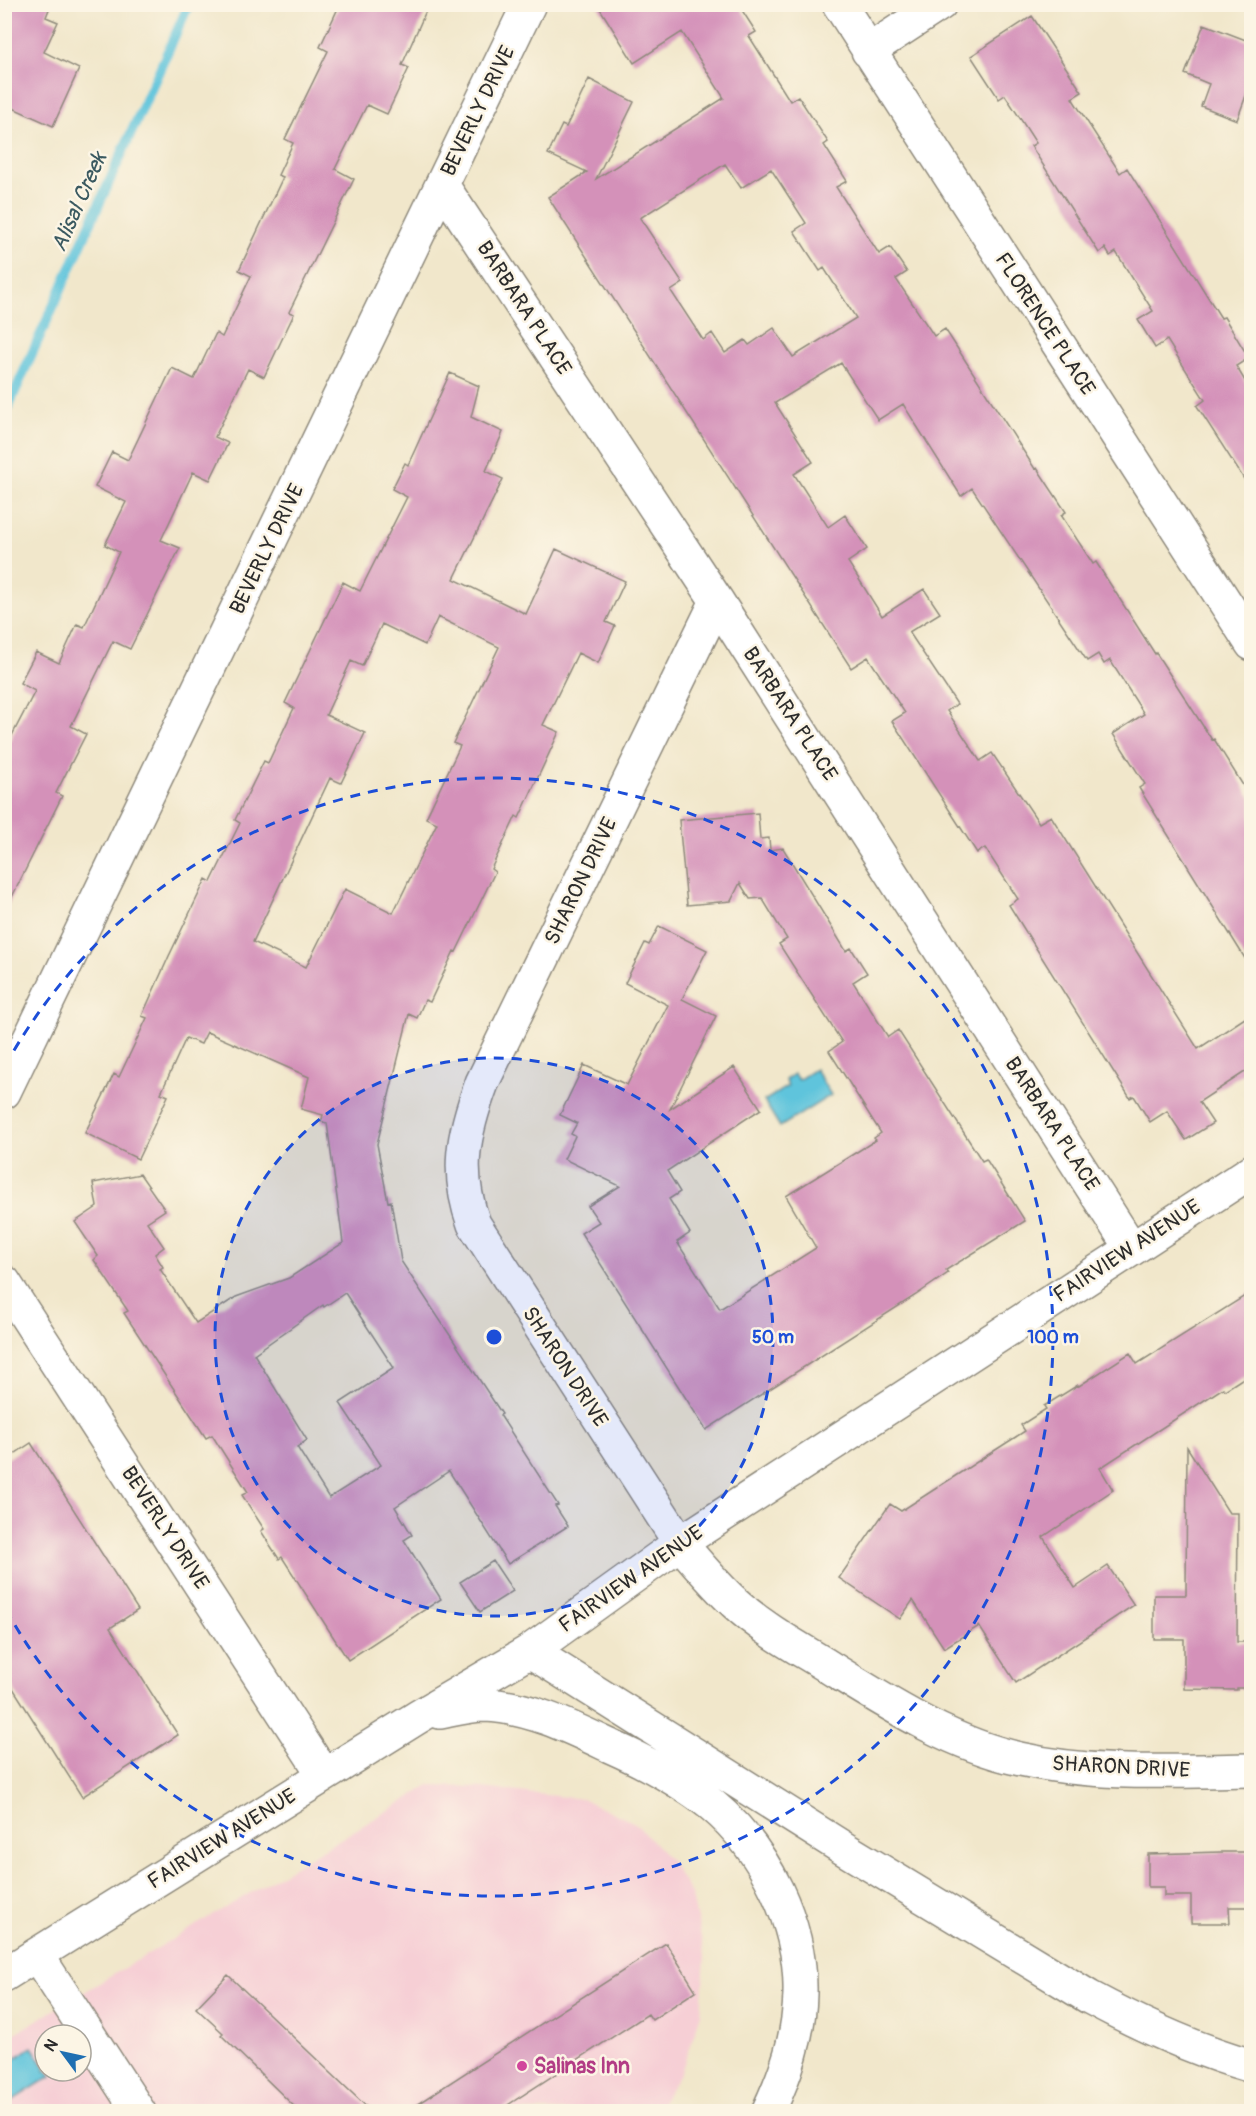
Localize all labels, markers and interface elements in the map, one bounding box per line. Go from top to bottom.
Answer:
street label: BEVERLY DRIVE [435,41,521,181]
water label: Alisal Creek [45,147,114,256]
street label: BARBARA PLACE [471,236,577,380]
street label: FLORENCE PLACE [989,247,1101,401]
street label: BEVERLY DRIVE [224,479,310,619]
street label: BARBARA PLACE [737,642,843,786]
street label: SHARON DRIVE [539,813,623,949]
street label: BARBARA PLACE [999,1052,1105,1196]
street label: FAIRVIEW AVENUE [1048,1193,1206,1309]
street label: SHARON DRIVE [516,1302,614,1432]
text: 50 m [752,1326,794,1349]
text: 100 m [1027,1326,1079,1349]
centre of rings [484,1327,504,1347]
street label: BEVERLY DRIVE [115,1461,215,1595]
street label: FAIRVIEW AVENUE [554,1519,708,1639]
street label: SHARON DRIVE [1051,1750,1191,1784]
street label: FAIRVIEW AVENUE [143,1782,301,1896]
north arrow [33,2023,93,2083]
text: N [40,2035,63,2055]
place label: Salinas Inn [534,2053,630,2080]
marker: Salinas Inn [515,2059,529,2073]

